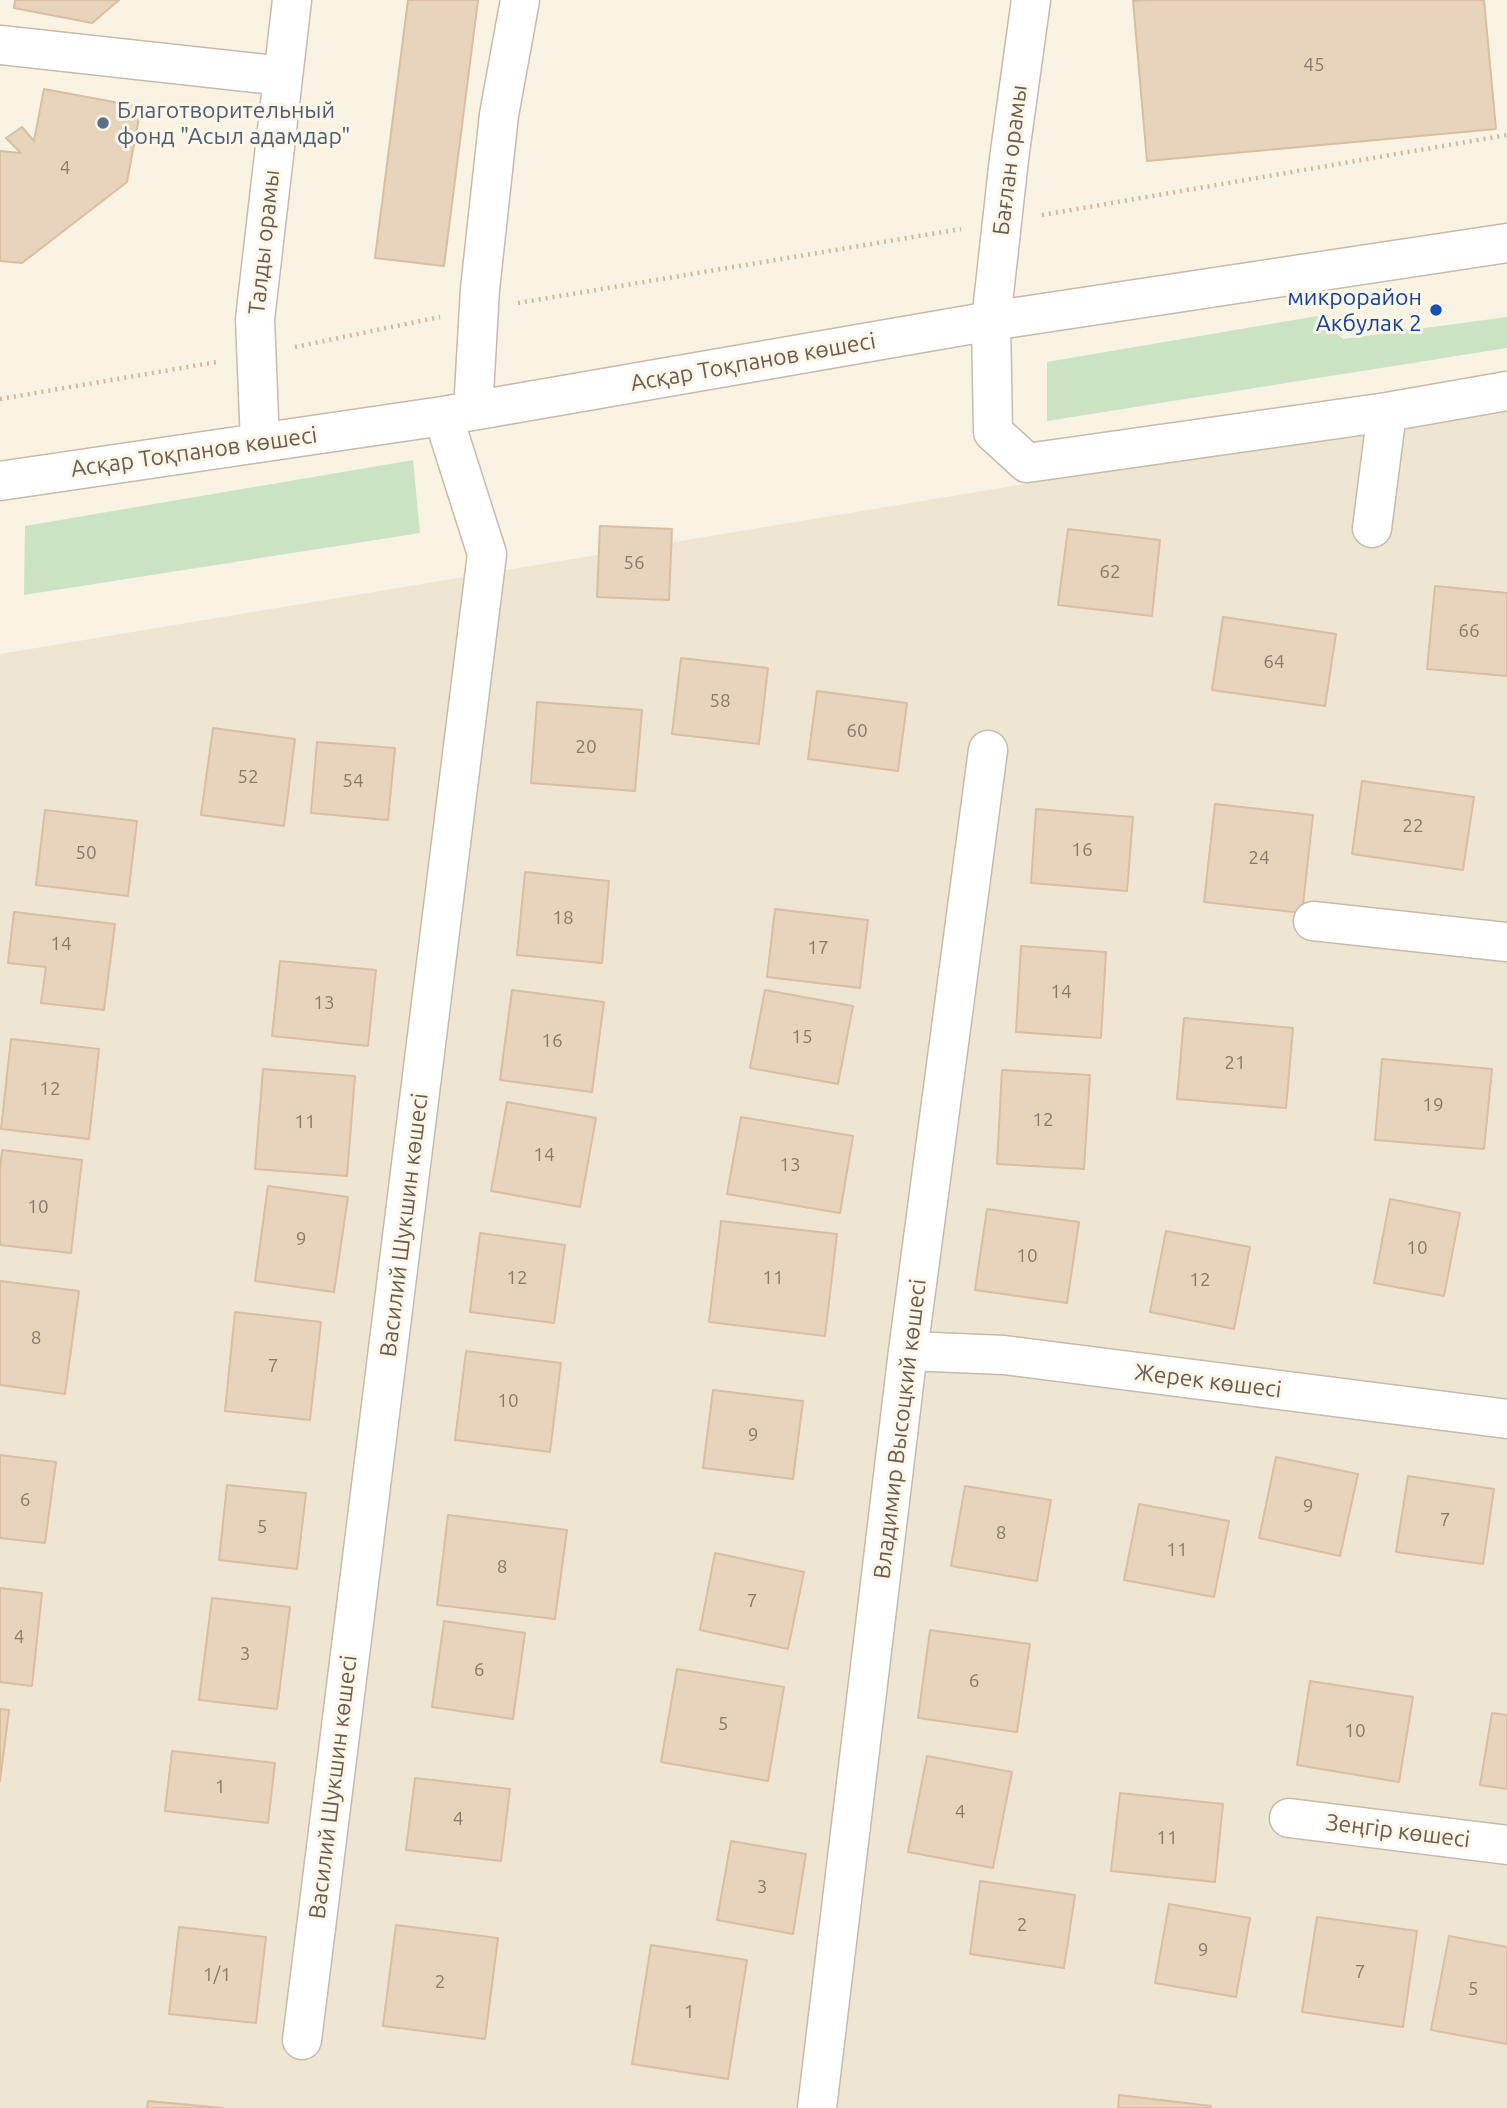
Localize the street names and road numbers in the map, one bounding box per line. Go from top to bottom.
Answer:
street label: Бағлан орамы [987,83,1033,237]
street label: Талды орамы [243,168,285,316]
street label: Асқар Тоқпанов көшесі [628,327,878,397]
street label: Асқар Тоқпанов көшесі [69,421,319,483]
street label: Василий Шукшин көшесі [374,1092,434,1358]
street label: Владимир Высоцкий көшесі [868,1277,932,1581]
street label: Жерек көшесі [1133,1358,1283,1404]
street label: Василий Шукшин көшесі [303,1654,363,1920]
street label: Зеңгір көшесі [1324,1808,1472,1854]

